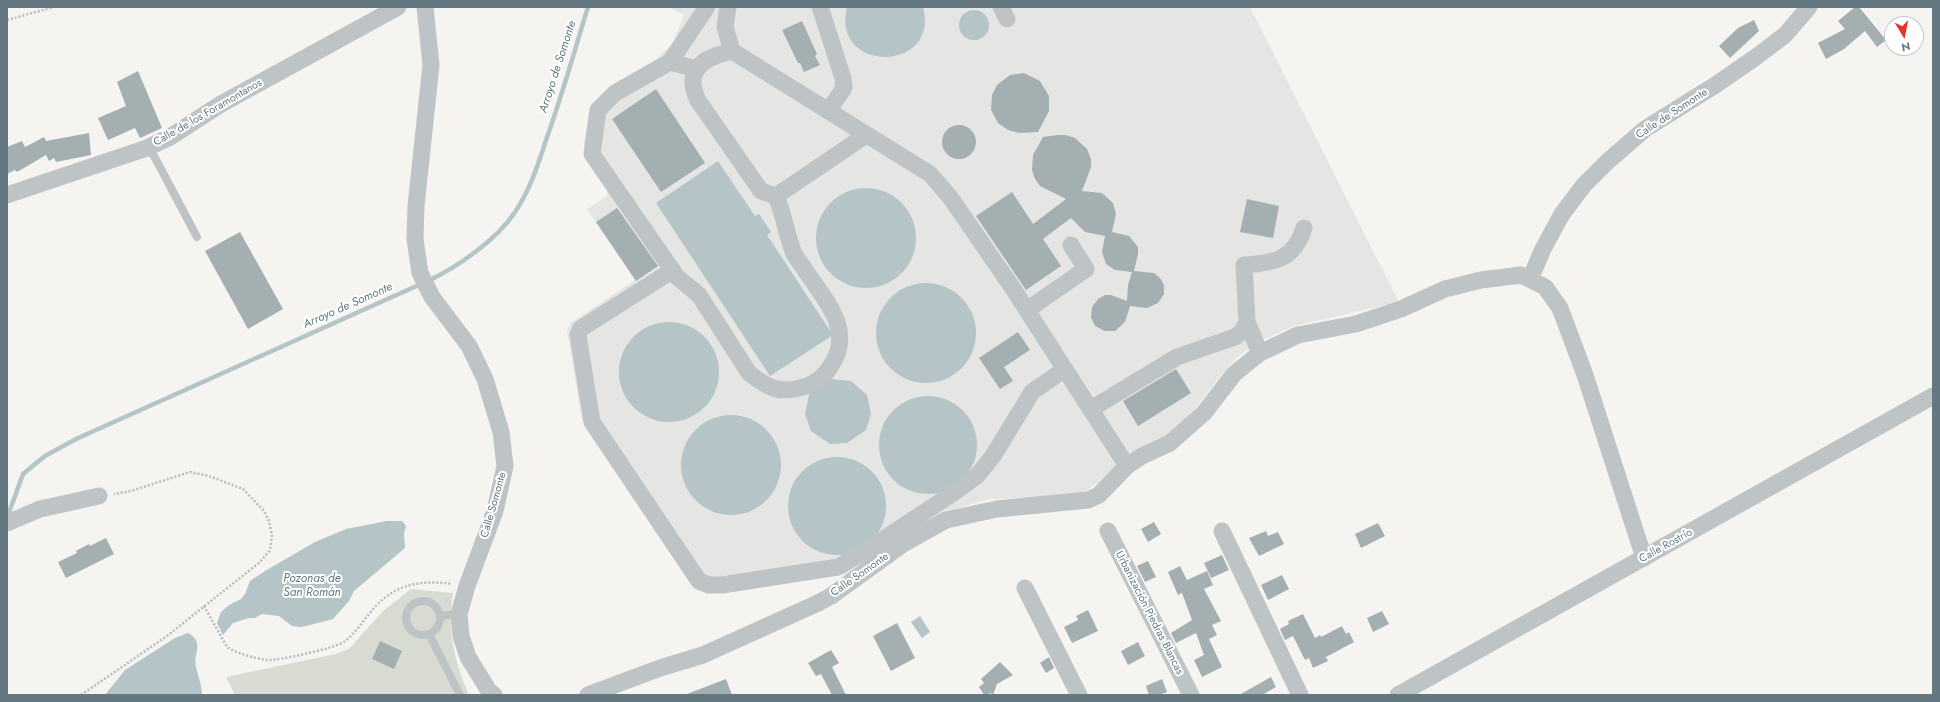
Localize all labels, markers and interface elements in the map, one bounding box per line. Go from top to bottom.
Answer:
north arrow [1884,16,1924,56]
water label: Arroyo de Somonte [536,19,580,115]
text: N [1900,38,1912,55]
street label: Calle de los Foramontanos [151,77,265,149]
street label: Calle de Somonte [1634,86,1710,142]
water label: Arroyo de Somonte [301,280,395,332]
street label: Calle Somonte [478,471,510,539]
street label: Calle Rostrío [1637,526,1695,566]
street label: Urbanización Piedras Blancas [1112,549,1186,677]
street label: Calle Somonte [829,550,891,600]
water label: Pozonas de San Román [283,572,341,600]

